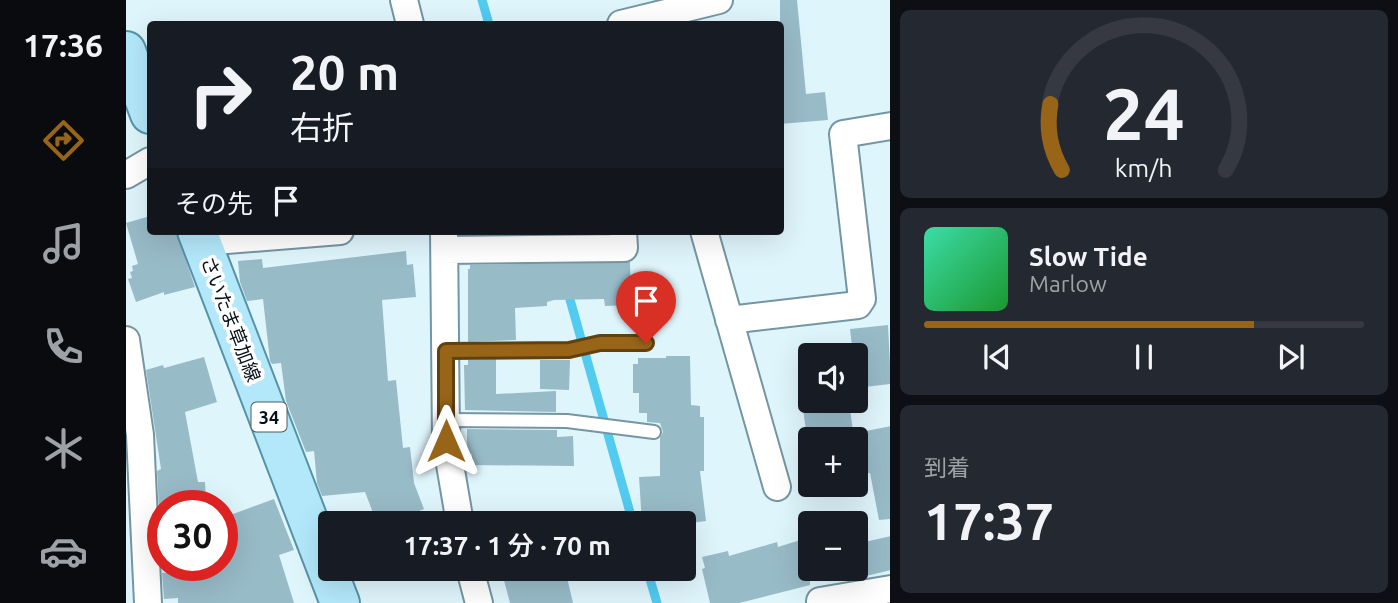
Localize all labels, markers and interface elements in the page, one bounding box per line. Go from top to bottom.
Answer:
text: 17:36 [23,27,103,63]
text: 20 m [290,44,399,99]
icon: right [175,49,266,140]
text: 24 [1103,72,1185,154]
text: 右折 [290,109,354,145]
icon: directions [39,116,88,165]
text: km/h [1115,154,1173,182]
icon: arrive [267,182,305,220]
text: その先 [175,189,253,218]
icon: music [39,219,88,268]
text: Slow Tide [1029,242,1148,271]
street label: さいたま草加線 [197,253,265,385]
pin [616,271,676,343]
text: Marlow [1029,271,1107,296]
icon: arrive [627,282,665,320]
icon: phone [39,322,88,371]
icon: previous [978,338,1016,376]
icon: pause [1125,338,1163,376]
icon: next [1272,338,1310,376]
map controls [798,343,868,581]
button: sound [798,343,868,413]
road number: 34 [251,402,286,432]
position arrow [409,404,483,478]
icon: climate [39,424,88,473]
button: + [798,427,868,497]
text: 到着 [924,455,970,480]
speed limit sign: 30 [147,490,238,581]
text: 17:37 [924,492,1054,550]
button: − [798,511,868,581]
icon: car [39,527,88,576]
text: 17:37 · 1 分 · 70 m [403,531,611,560]

